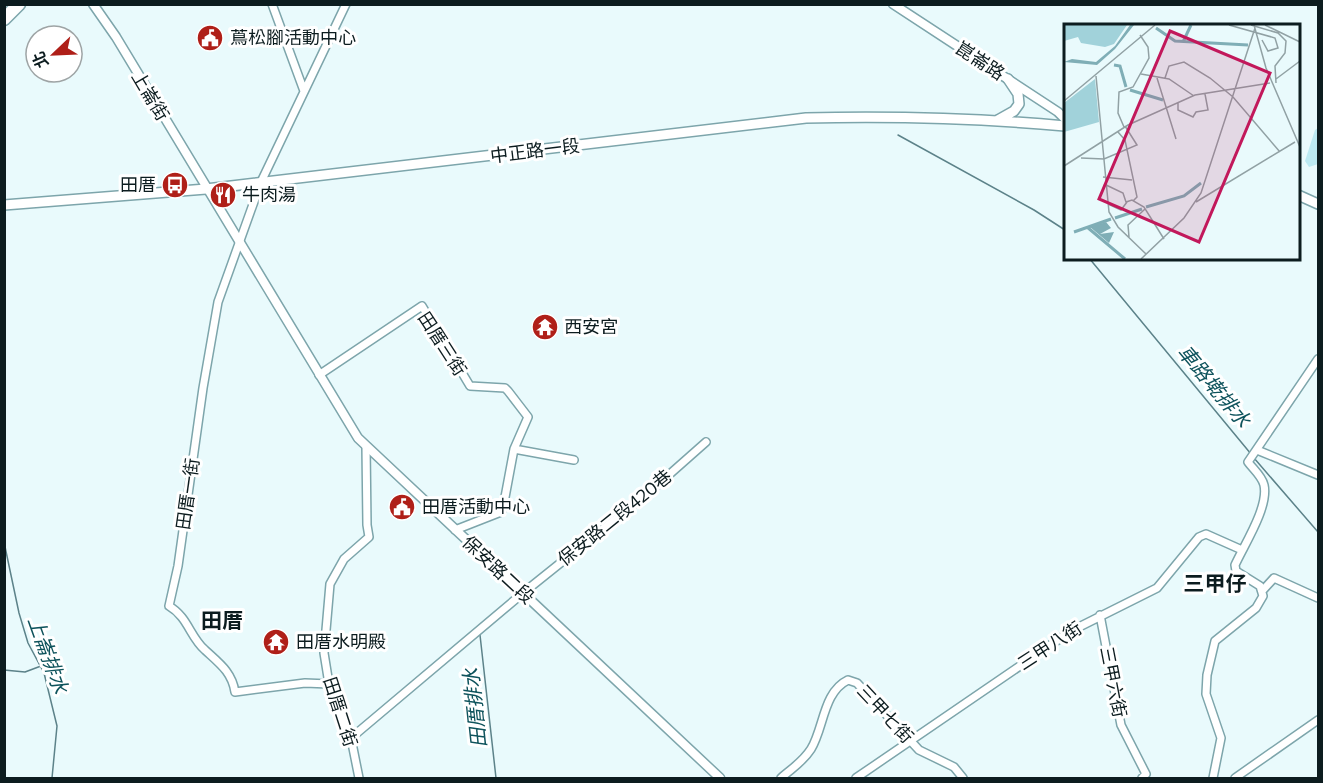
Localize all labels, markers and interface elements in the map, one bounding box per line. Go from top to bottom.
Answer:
public building icon: 蔦松腳活動中心 [195,23,225,53]
north arrow [24,24,84,84]
inset map [1064,24,1299,260]
place label: 蔦松腳活動中心 [230,26,356,48]
street label: 崑崙路 [952,36,1009,84]
text: 北 [28,49,52,71]
street label: 上崙街 [128,67,174,124]
street label: 中正路一段 [489,134,581,166]
bus stop icon: 田厝 [160,170,190,200]
place label: 田厝 [120,173,156,195]
restaurant icon: 牛肉湯 [208,180,238,210]
place label: 牛肉湯 [242,183,296,205]
street label: 田厝三街 [414,307,472,380]
temple icon: 西安宮 [530,312,560,342]
place label: 西安宮 [564,315,618,337]
water label: 車路墘排水 [1173,339,1257,432]
street label: 田厝一街 [171,457,203,531]
street label: 保安路二段420巷 [553,465,676,570]
public building icon: 田厝活動中心 [387,492,417,522]
place label: 田厝活動中心 [422,495,530,517]
street label: 保安路二段 [458,531,539,608]
district label: 三甲仔 [1184,570,1247,595]
district label: 田厝 [201,607,243,632]
water label: 上崙排水 [24,613,74,697]
street label: 三甲八街 [1013,616,1086,674]
temple icon: 田厝水明殿 [261,627,291,657]
place label: 田厝水明殿 [296,630,386,652]
street label: 三甲六街 [1096,644,1132,719]
water label: 田厝排水 [458,666,490,749]
street label: 田厝二街 [319,674,363,749]
street label: 三甲七街 [853,679,918,747]

